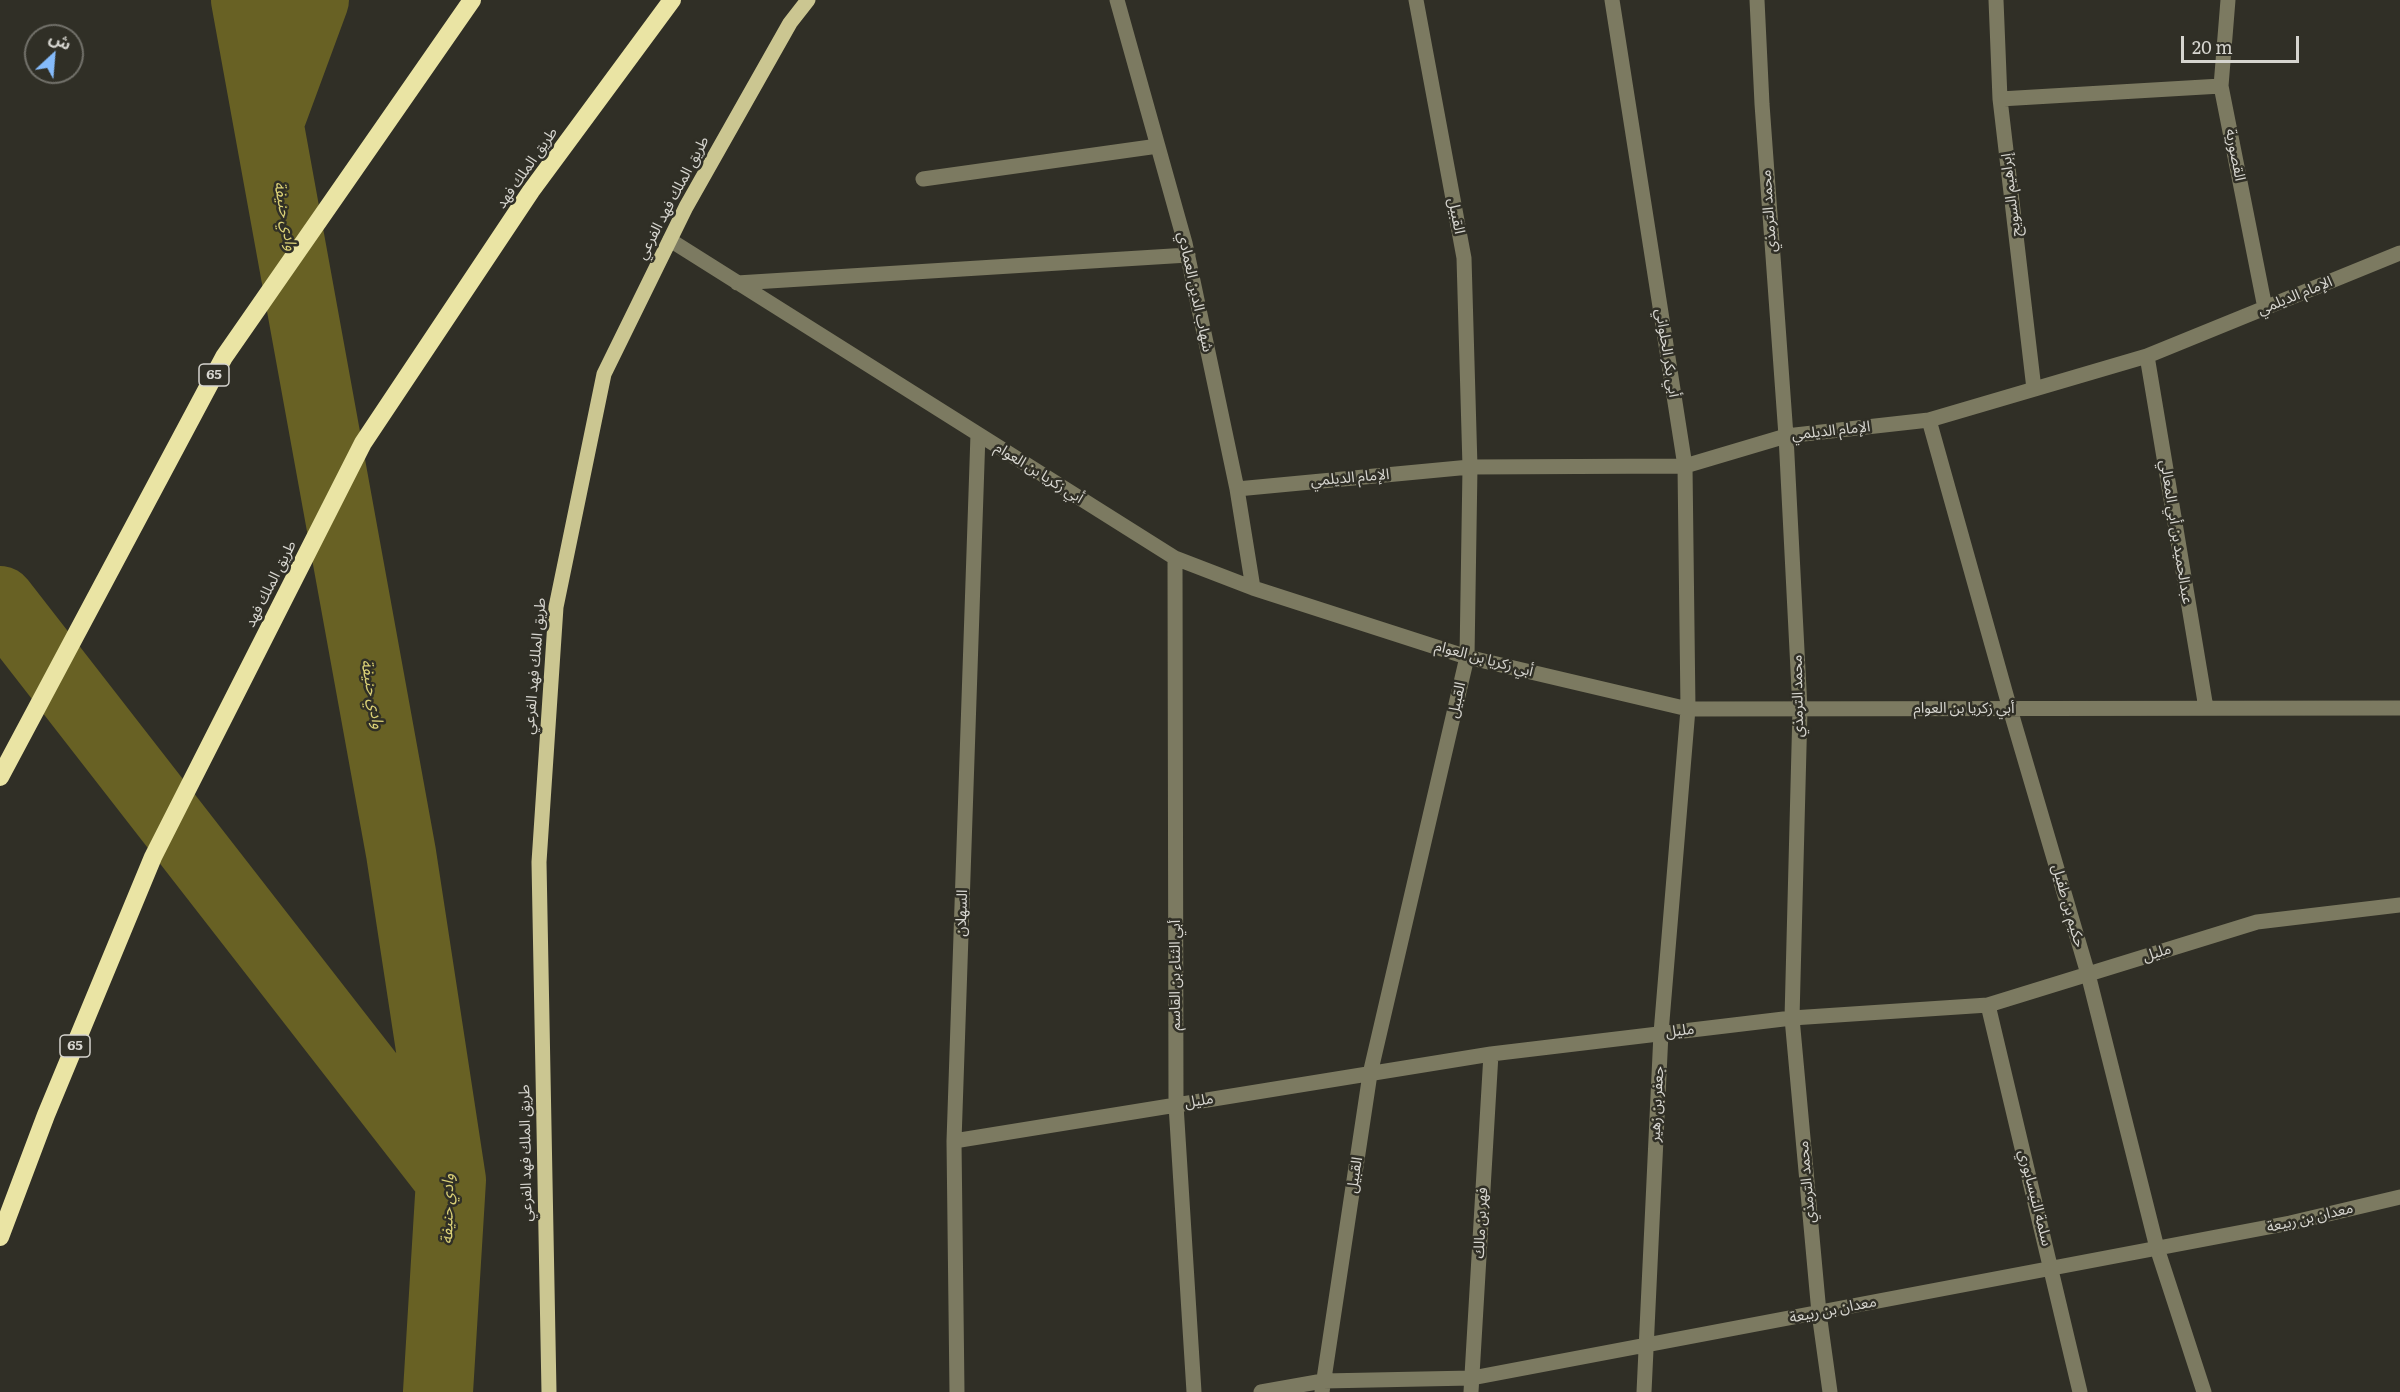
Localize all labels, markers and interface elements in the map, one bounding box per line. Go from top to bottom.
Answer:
north arrow [24,24,84,84]
text: ش [46,24,76,55]
scale bar [2184,24,2302,62]
text: 20 m [2192,33,2233,60]
street label: طريق الملك فهد [492,124,562,212]
street label: القصورية [2221,127,2249,183]
street label: طريق الملك فهد الفرعي [633,133,713,263]
street label: إبراهيم السويح [1997,152,2025,238]
street label: محمد الترمذي [1757,169,1781,253]
water label: وادي حنيفة [269,180,301,252]
street label: القبيل [1444,196,1468,236]
street label: شهاب الدين العمادي [1173,230,1217,354]
street label: الإمام الديلمي [2255,273,2335,319]
street label: أبي بكر الحلواني [1651,307,1683,399]
road number: 65 [199,364,229,386]
street label: الإمام الديلمي [1791,418,1871,444]
street label: أبي زكريا بن العوام [991,439,1087,507]
street label: عبدالحميد بن أبي المعالي [2156,459,2196,605]
street label: الإمام الديلمي [1310,466,1390,490]
street label: طريق الملك فهد [241,538,301,630]
street label: طريق الملك فهد الفرعي [520,597,550,735]
street label: أبي زكريا بن العوام [1433,637,1535,681]
street label: محمد الترمذي [1788,654,1808,738]
water label: وادي حنيفة [356,658,388,730]
street label: القبيل [1444,680,1470,720]
street label: أبي زكريا بن العوام [1913,700,2015,718]
street label: حكيم بن طفيل [2048,862,2088,950]
street label: السهلان [952,889,972,937]
street label: أبي الثناء بن القاسم [1167,920,1185,1030]
street label: مليل [2141,940,2173,966]
street label: مليل [1665,1020,1695,1042]
road number: 65 [60,1035,90,1057]
street label: جعفر بن زهير [1646,1066,1668,1142]
street label: طريق الملك فهد الفرعي [516,1084,536,1222]
street label: مليل [1183,1090,1215,1112]
street label: محمد الترمذي [1794,1140,1820,1224]
street label: سلمة النيسابوري [2014,1148,2056,1248]
street label: القبيل [1343,1156,1367,1194]
water label: وادي حنيفة [438,1174,458,1244]
street label: فهر بن مالك [1470,1187,1492,1259]
street label: معدان بن ربيعة [2265,1199,2355,1237]
street label: معدان بن ربيعة [1788,1293,1878,1327]

